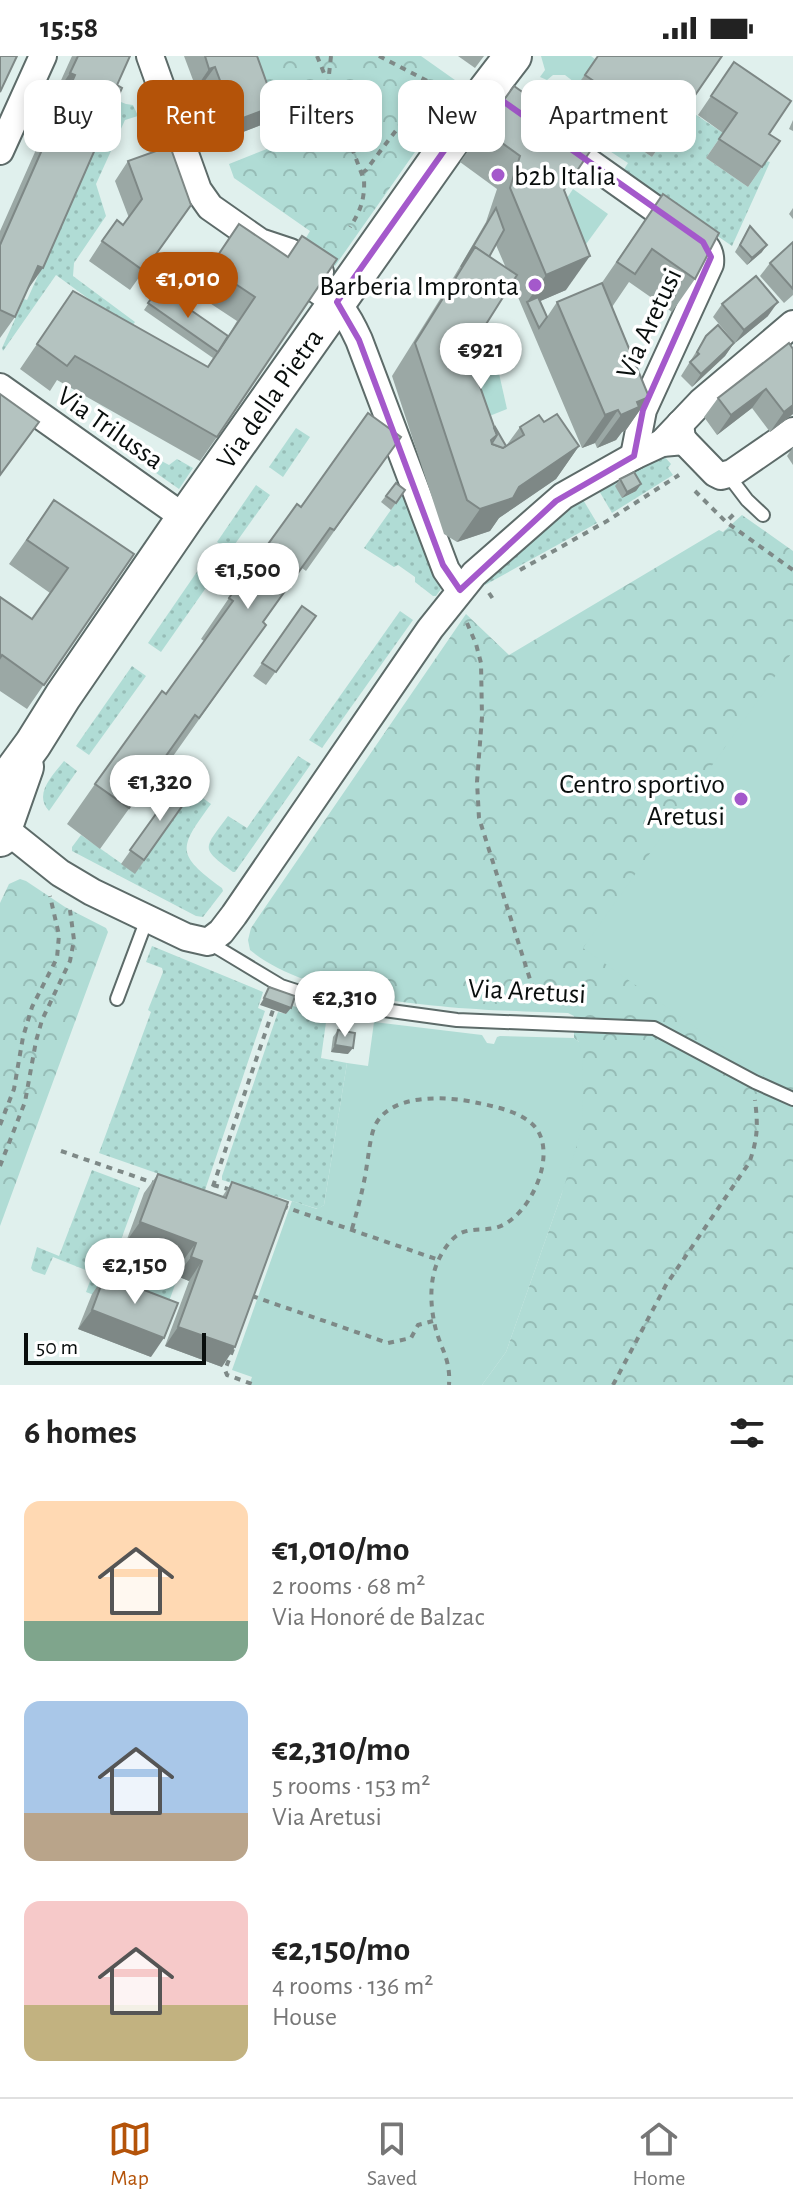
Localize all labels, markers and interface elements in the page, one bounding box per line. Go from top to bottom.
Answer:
text: 15:58 [40,13,98,43]
chip: Buy [24,80,121,152]
chip: Rent [137,80,244,152]
chip: Filters [260,80,382,152]
chip: New [398,80,505,152]
chip: Apartment [521,80,696,152]
place label: b2b Italia [514,163,616,191]
marker: b2b Italia [489,166,507,184]
pin: €1,010 [123,252,253,320]
street label: Via Aretusi [612,264,688,383]
text: €1,010 [156,265,220,291]
place label: Barberia Impronta [319,273,519,301]
marker: Barberia Impronta [526,276,544,294]
pin: €921 [434,323,528,391]
street label: Via della Pietra [212,324,329,474]
text: €921 [458,336,504,362]
street label: Via Trilussa [52,382,168,475]
pin: €1,500 [183,543,313,611]
text: €1,500 [215,556,281,582]
pin: €1,320 [95,755,225,823]
text: €1,320 [128,768,192,794]
place label: Centro sportivo Aretusi [559,771,725,831]
marker: Centro sportivo Aretusi [732,790,750,808]
pin: €2,310 [280,971,410,1039]
street label: Via Aretusi [467,975,587,1009]
text: €2,310 [313,984,377,1010]
pin: €2,150 [70,1238,200,1306]
text: €2,150 [103,1251,167,1277]
scale bar [24,1329,206,1365]
text: 50 m [36,1336,78,1358]
icon: filters [725,1411,769,1455]
text: 6 homes [24,1416,137,1450]
icon: home [88,1533,184,1629]
text: €1,010/mo [272,1533,409,1567]
text: 2 rooms · 68 m² [272,1573,425,1599]
text: Via Honoré de Balzac [272,1604,484,1630]
icon: home [88,1733,184,1829]
text: €2,310/mo [272,1733,410,1767]
text: 5 rooms · 153 m² [272,1773,430,1799]
text: Via Aretusi [272,1804,382,1830]
icon: home [88,1933,184,2029]
text: €2,150/mo [272,1933,410,1967]
text: 4 rooms · 136 m² [272,1973,433,1999]
text: House [272,2004,337,2030]
tab: Map [108,2117,152,2191]
tab: Saved [367,2117,417,2191]
tab: Home [632,2117,685,2191]

